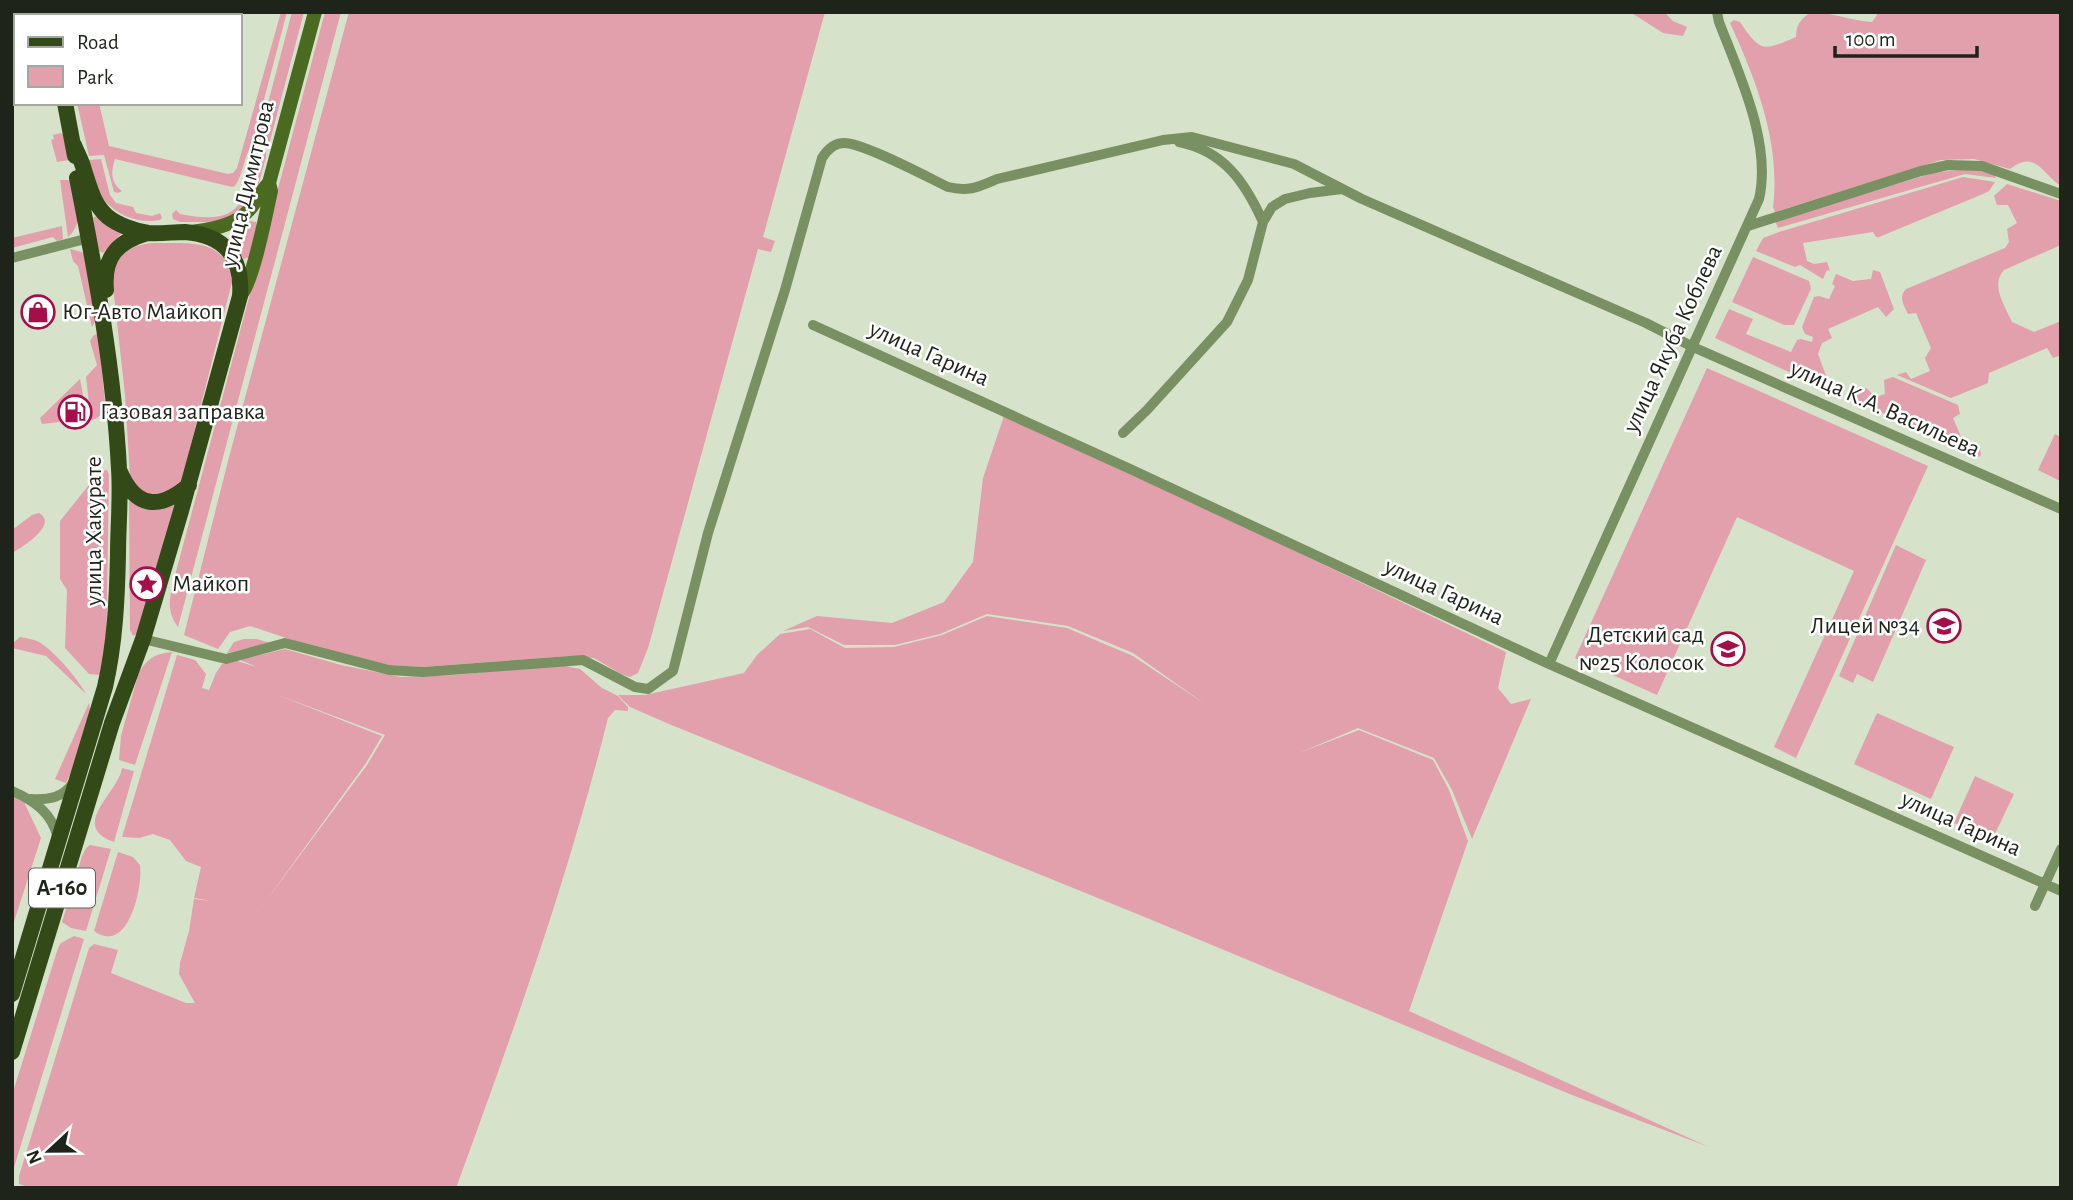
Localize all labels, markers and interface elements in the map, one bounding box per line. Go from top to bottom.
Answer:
legend [14,14,242,105]
scale bar [1835,14,1977,58]
text: 100 m [1846,29,1896,50]
text: Road [77,32,119,53]
text: Park [77,67,114,88]
street label: улица Димитрова [217,98,279,271]
street label: улица Якуба Коблева [1619,242,1727,437]
shop icon: Юг-Авто Майкоп [19,293,57,331]
place label: Юг-Авто Майкоп [62,300,223,324]
street label: улица Гарина [864,316,993,391]
street label: улица К.А. Васильева [1786,356,1984,462]
fuel station icon: Газовая заправка [56,393,94,431]
place label: Газовая заправка [100,400,265,424]
street label: улица Хакурате [82,456,106,607]
street label: улица Гарина [1380,554,1507,630]
place icon: Майкоп [128,565,166,603]
place label: Майкоп [172,572,249,596]
school or university icon: Лицей №34 [1925,607,1963,645]
place label: Лицей №34 [1810,614,1920,638]
place label: Детский сад №25 Колосок [1578,623,1704,675]
school or university icon: Детский сад №25 Колосок [1709,630,1747,668]
street label: улица Гарина [1896,786,2025,861]
road number: А-160 [29,868,95,908]
north arrow [14,1116,84,1186]
text: N [23,1147,46,1166]

